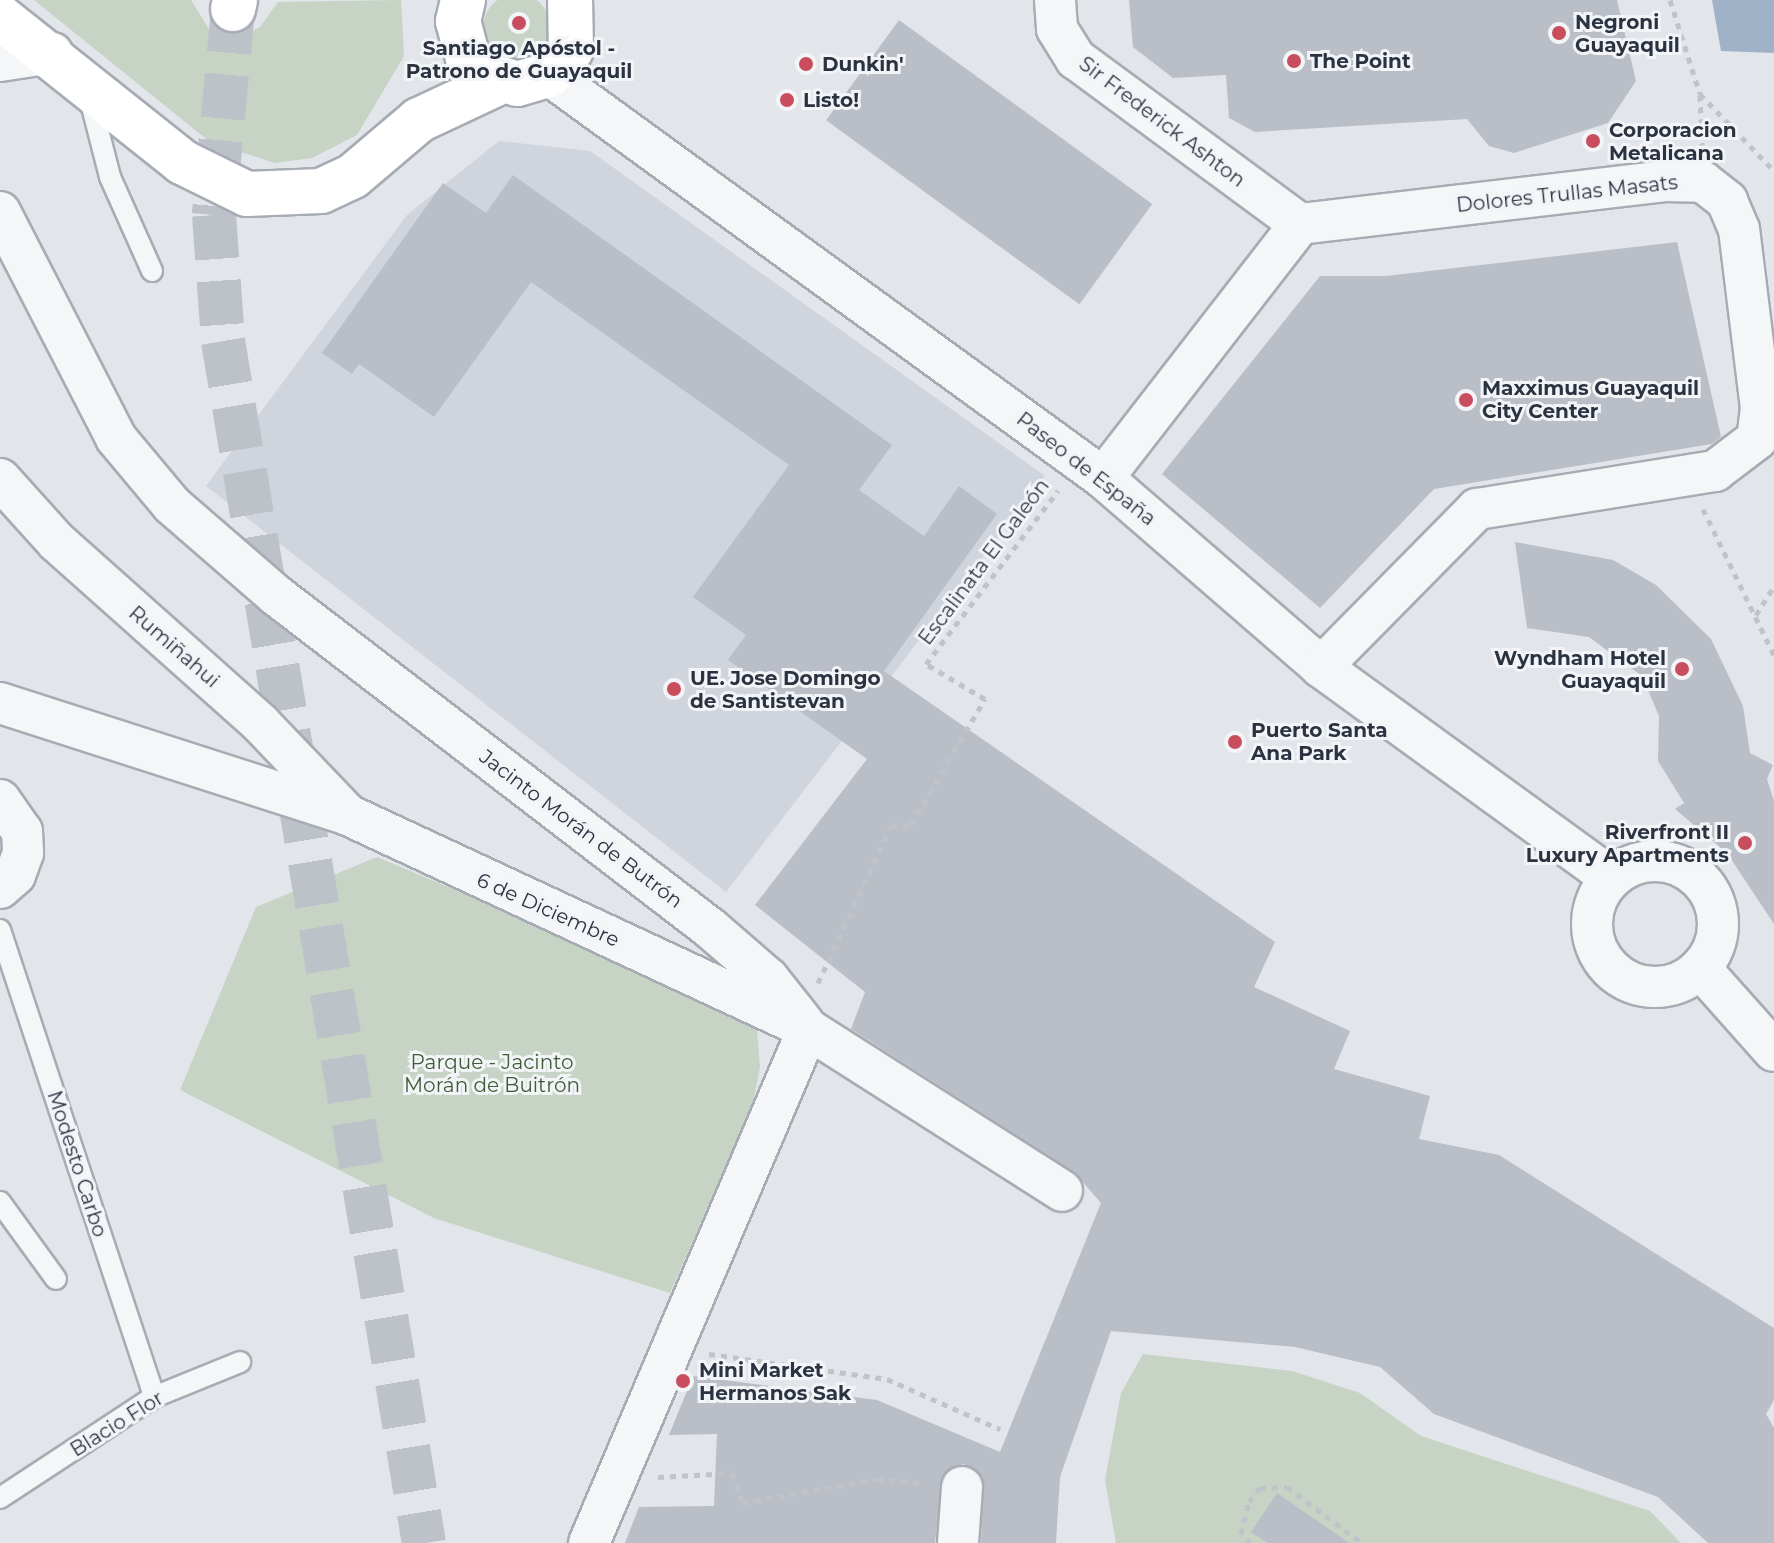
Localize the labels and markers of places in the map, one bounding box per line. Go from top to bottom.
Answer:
place label: Negroni Guayaquil [1575,10,1680,57]
marker: Santiago Apóstol - Patrono de Guayaquil [510,14,528,32]
marker: Negroni Guayaquil [1550,24,1568,42]
place label: Santiago Apóstol - Patrono de Guayaquil [406,36,632,83]
place label: The Point [1310,49,1411,73]
place label: Dunkin' [822,52,904,76]
marker: The Point [1285,52,1303,70]
marker: Dunkin' [797,55,815,73]
place label: Listo! [803,88,859,112]
marker: Listo! [778,91,796,109]
place label: Corporacion Metalicana [1609,118,1737,165]
marker: Corporacion Metalicana [1584,132,1602,150]
place label: Maxximus Guayaquil City Center [1482,376,1699,423]
marker: Maxximus Guayaquil City Center [1457,391,1475,409]
place label: Wyndham Hotel Guayaquil [1494,646,1666,693]
marker: Wyndham Hotel Guayaquil [1673,660,1691,678]
place label: UE. Jose Domingo de Santistevan [690,666,881,713]
marker: UE. Jose Domingo de Santistevan [665,680,683,698]
place label: Puerto Santa Ana Park [1251,718,1388,765]
marker: Puerto Santa Ana Park [1226,733,1244,751]
place label: Riverfront II Luxury Apartments [1526,820,1729,867]
marker: Riverfront II Luxury Apartments [1736,834,1754,852]
place label: Mini Market Hermanos Sak [699,1358,851,1405]
marker: Mini Market Hermanos Sak [674,1372,692,1390]

